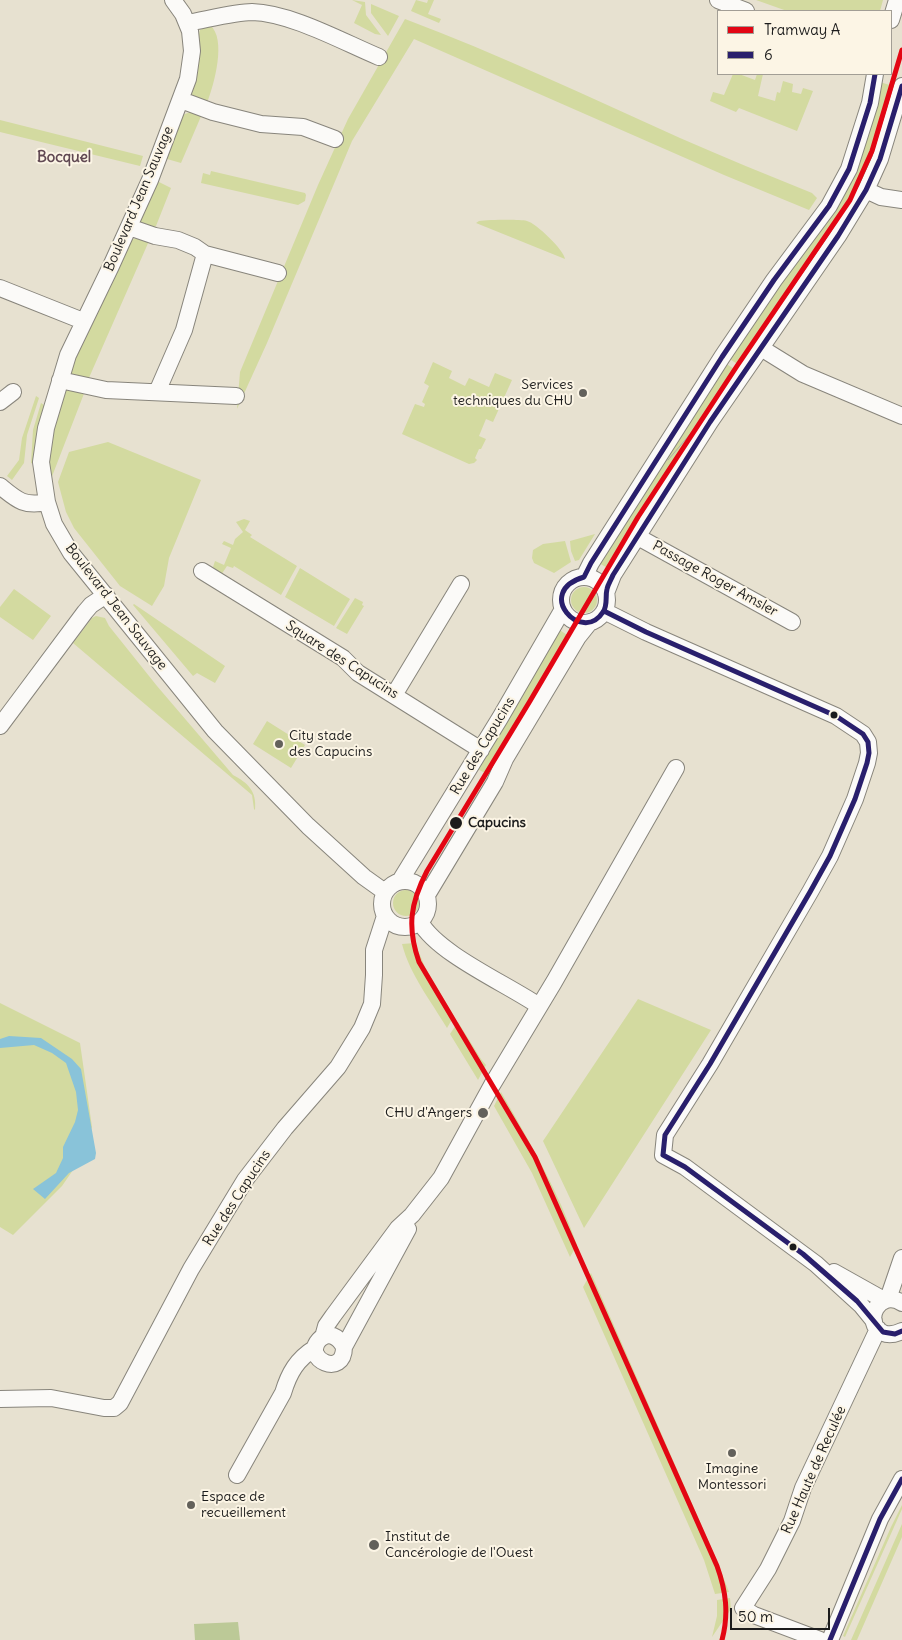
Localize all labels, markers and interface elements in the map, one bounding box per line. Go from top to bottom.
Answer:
legend [717,10,892,75]
text: Tramway A [764,20,840,39]
text: 6 [764,45,773,64]
street label: Boulevard Jean Sauvage [101,124,177,274]
district label: Bocquel [37,149,91,167]
place label: Services techniques du CHU [453,377,573,410]
marker: Services techniques du CHU [577,387,589,399]
street label: Passage Roger Amsler [649,538,781,620]
street label: Boulevard Jean Sauvage [61,540,171,674]
street label: Square des Capucins [282,617,402,703]
street label: Rue des Capucins [447,694,519,798]
unlabelled marker [829,710,839,720]
place label: City stade des Capucins [289,728,372,760]
marker: City stade des Capucins [273,738,285,750]
marker: Capucins [448,815,464,831]
place label: Capucins [468,815,526,831]
place label: CHU d'Angers [385,1105,472,1121]
marker: CHU d'Angers [476,1106,490,1120]
street label: Rue des Capucins [200,1147,274,1249]
unlabelled marker [788,1242,798,1252]
street label: Rue Haute de Reculée [778,1403,850,1537]
marker: Imagine Montessori [726,1447,738,1459]
place label: Imagine Montessori [698,1461,766,1494]
place label: Espace de recueillement [201,1489,286,1521]
marker: Espace de recueillement [185,1499,197,1511]
place label: Institut de Cancérologie de l'Ouest [385,1529,533,1561]
marker: Institut de Cancérologie de l'Ouest [367,1538,381,1552]
scale bar [732,1598,832,1630]
text: 50 m [738,1607,773,1626]

